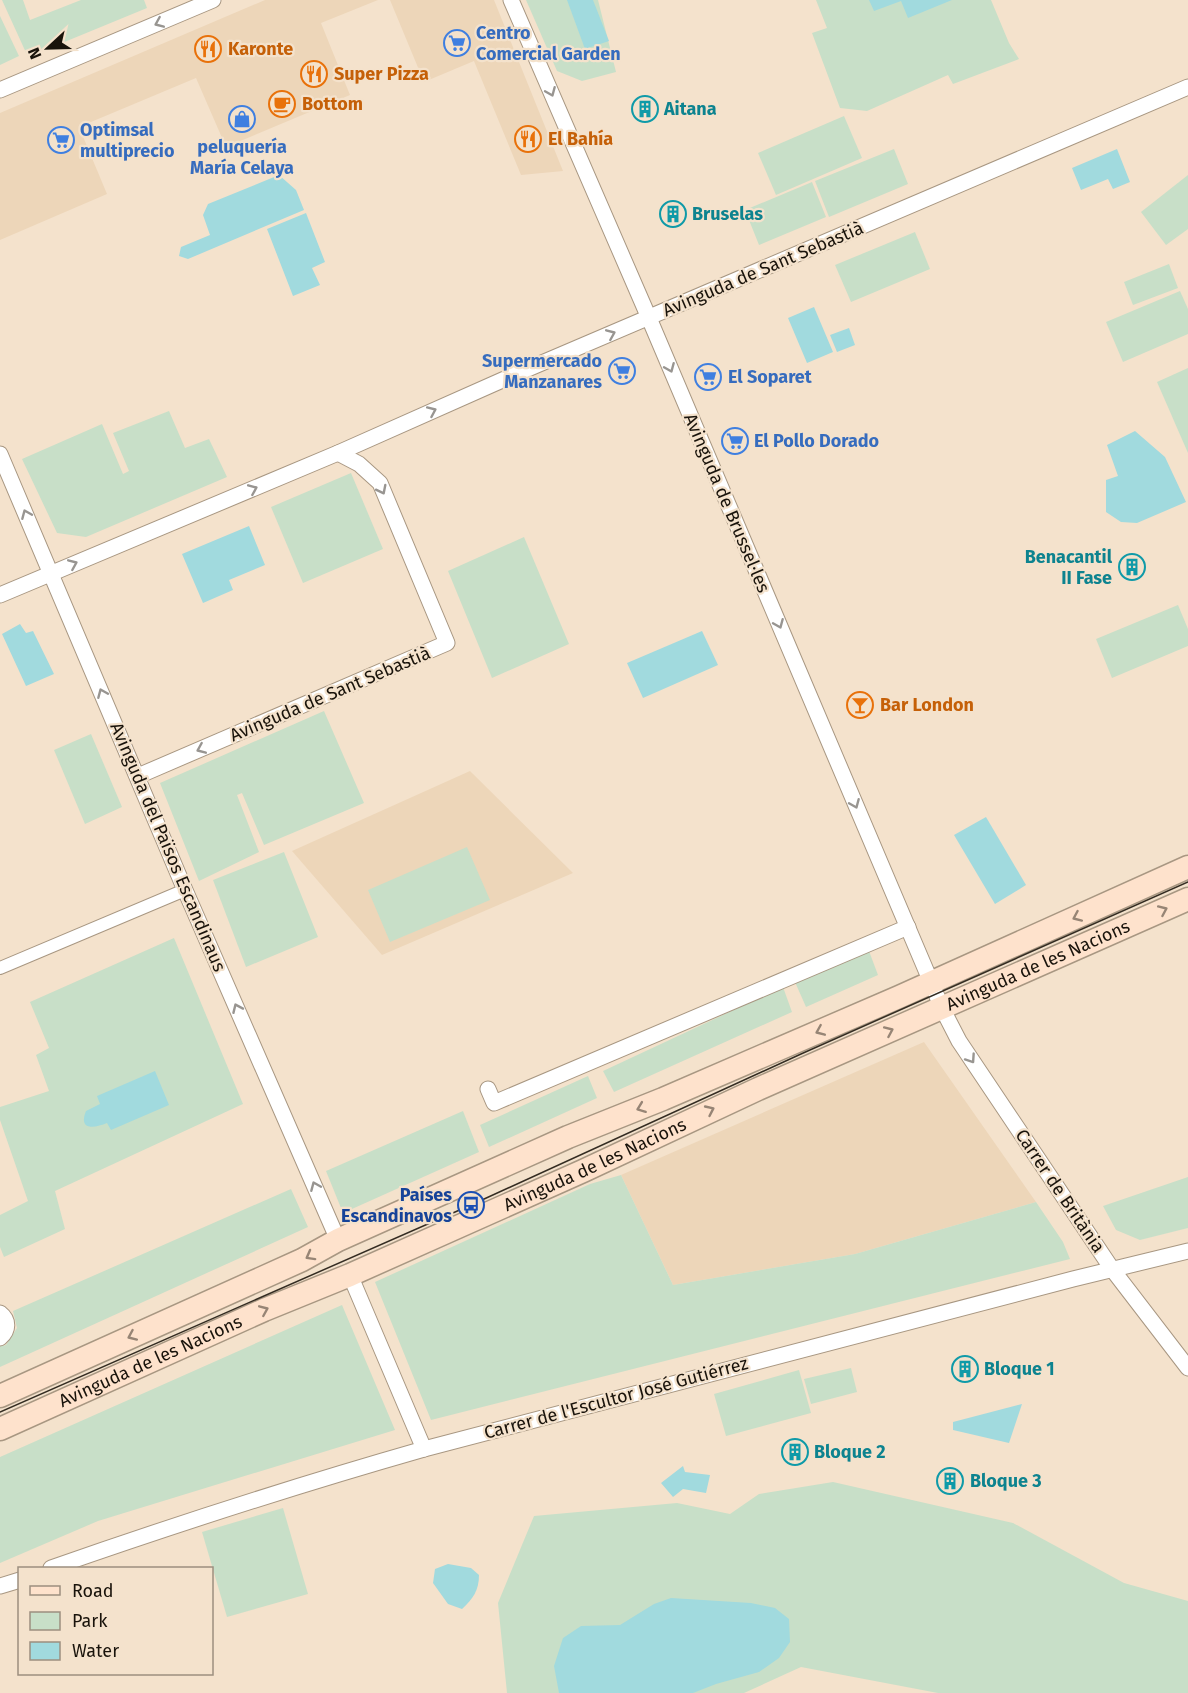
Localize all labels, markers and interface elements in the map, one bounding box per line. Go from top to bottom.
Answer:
one-way arrow [154,16,165,28]
north arrow [18,18,78,78]
place label: Centro Comercial Garden [476,22,621,65]
supermarket icon: Centro Comercial Garden [442,28,472,58]
restaurant icon: Karonte [193,34,223,64]
place label: Karonte [228,38,293,60]
text: N [24,45,45,62]
restaurant icon: Super Pizza [299,59,329,89]
place label: Super Pizza [334,63,429,85]
one-way arrow [543,86,555,97]
cafe icon: Bottom [267,89,297,119]
place label: Bottom [302,93,363,115]
building icon: Aitana [630,94,660,124]
place label: Aitana [663,98,717,120]
shop icon: peluquería María Celaya [227,104,257,134]
place label: Optimsal multiprecio [80,119,174,162]
restaurant icon: El Bahía [513,124,543,154]
supermarket icon: Optimsal multiprecio [46,125,76,155]
place label: El Bahía [548,128,613,150]
place label: peluquería María Celaya [190,136,294,179]
building icon: Bruselas [658,199,688,229]
place label: Bruselas [692,203,763,225]
street label: Avinguda de Sant Sebastià [659,217,867,321]
one-way arrow [605,329,616,341]
place label: Supermercado Manzanares [482,350,602,393]
supermarket icon: Supermercado Manzanares [607,356,637,386]
one-way arrow [663,361,675,372]
supermarket icon: El Soparet [693,362,723,392]
place label: El Soparet [728,366,813,388]
one-way arrow [426,407,437,419]
street label: Avinguda de Brussel·les [679,410,775,596]
supermarket icon: El Pollo Dorado [720,426,750,456]
place label: El Pollo Dorado [754,430,879,452]
one-way arrow [375,483,386,494]
one-way arrow [247,484,258,496]
one-way arrow [21,509,33,520]
place label: Benacantil II Fase [1025,546,1113,589]
building icon: Benacantil II Fase [1117,552,1147,582]
one-way arrow [67,559,78,571]
one-way arrow [772,618,784,629]
street label: Avinguda de Sant Sebastià [226,642,434,746]
one-way arrow [98,688,110,699]
bar icon: Bar London [845,690,875,720]
place label: Bar London [880,694,974,716]
street label: Avinguda del Països Escandinaus [105,719,231,975]
one-way arrow [196,742,207,754]
one-way arrow [848,797,860,808]
one-way arrow [1157,905,1168,917]
one-way arrow [1073,910,1084,922]
street label: Avinguda de les Nacions [943,915,1133,1015]
one-way arrow [232,1003,244,1014]
one-way arrow [815,1024,826,1036]
one-way arrow [882,1026,893,1038]
one-way arrow [963,1052,974,1063]
one-way arrow [636,1101,647,1113]
one-way arrow [704,1106,715,1118]
street label: Avinguda de les Nacions [500,1113,690,1216]
street label: Carrer de Britània [1010,1125,1110,1257]
one-way arrow [310,1182,322,1193]
place label: Países Escandinavos [341,1184,452,1227]
bus stop icon: Países Escandinavos [456,1190,486,1220]
one-way arrow [305,1249,316,1260]
one-way arrow [258,1305,269,1317]
street label: Avinguda de les Nacions [55,1310,245,1412]
one-way arrow [127,1329,138,1341]
street label: Carrer de l'Escultor José Gutiérrez [482,1352,751,1444]
building icon: Bloque 1 [950,1354,980,1384]
place label: Bloque 1 [984,1358,1055,1380]
building icon: Bloque 2 [780,1437,810,1467]
place label: Bloque 2 [814,1441,885,1463]
building icon: Bloque 3 [935,1466,965,1496]
place label: Bloque 3 [970,1470,1042,1492]
legend [18,1567,213,1675]
text: Road [72,1580,114,1602]
text: Park [72,1610,108,1632]
text: Water [72,1640,119,1662]

